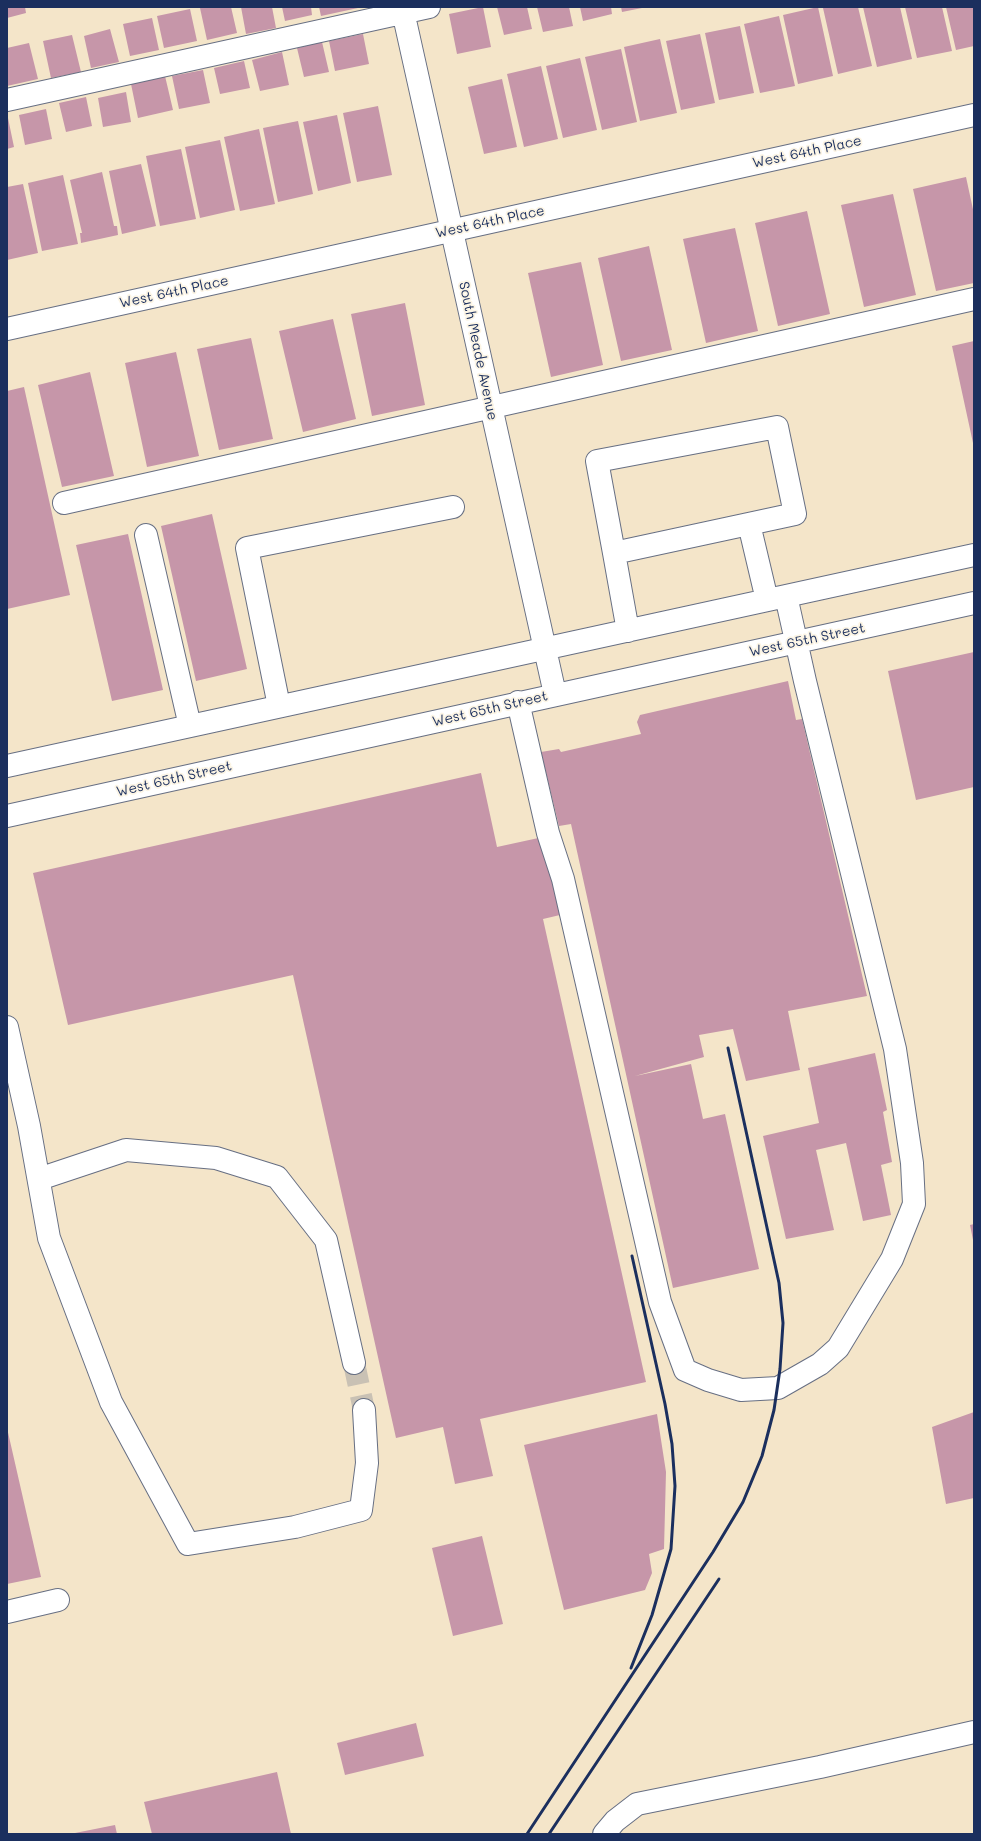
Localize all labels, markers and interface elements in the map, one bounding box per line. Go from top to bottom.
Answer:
street label: West 64th Place [751,132,863,172]
street label: West 64th Place [434,202,546,242]
street label: West 64th Place [118,272,230,312]
street label: South Meade Avenue [455,280,501,422]
street label: West 65th Street [747,620,867,660]
street label: West 65th Street [431,688,549,730]
street label: West 65th Street [115,758,233,800]

